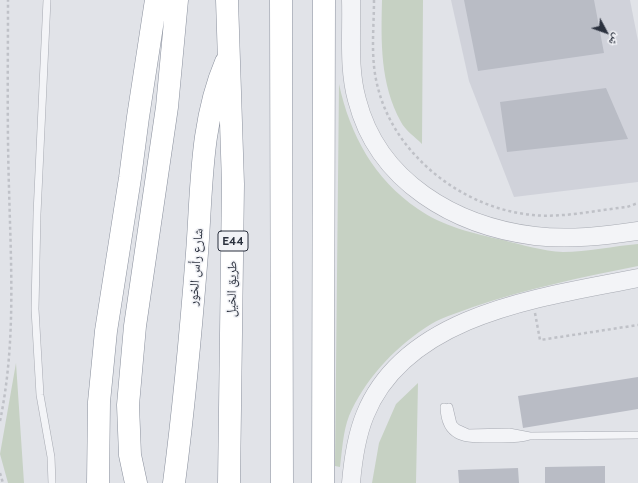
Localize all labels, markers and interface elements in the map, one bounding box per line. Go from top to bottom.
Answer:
north arrow [586,12,626,52]
text: ش [606,31,624,49]
street label: شارع رأس الخور [186,228,206,306]
road number: E44 [218,231,248,251]
street label: طريق الخيل [224,261,240,317]

